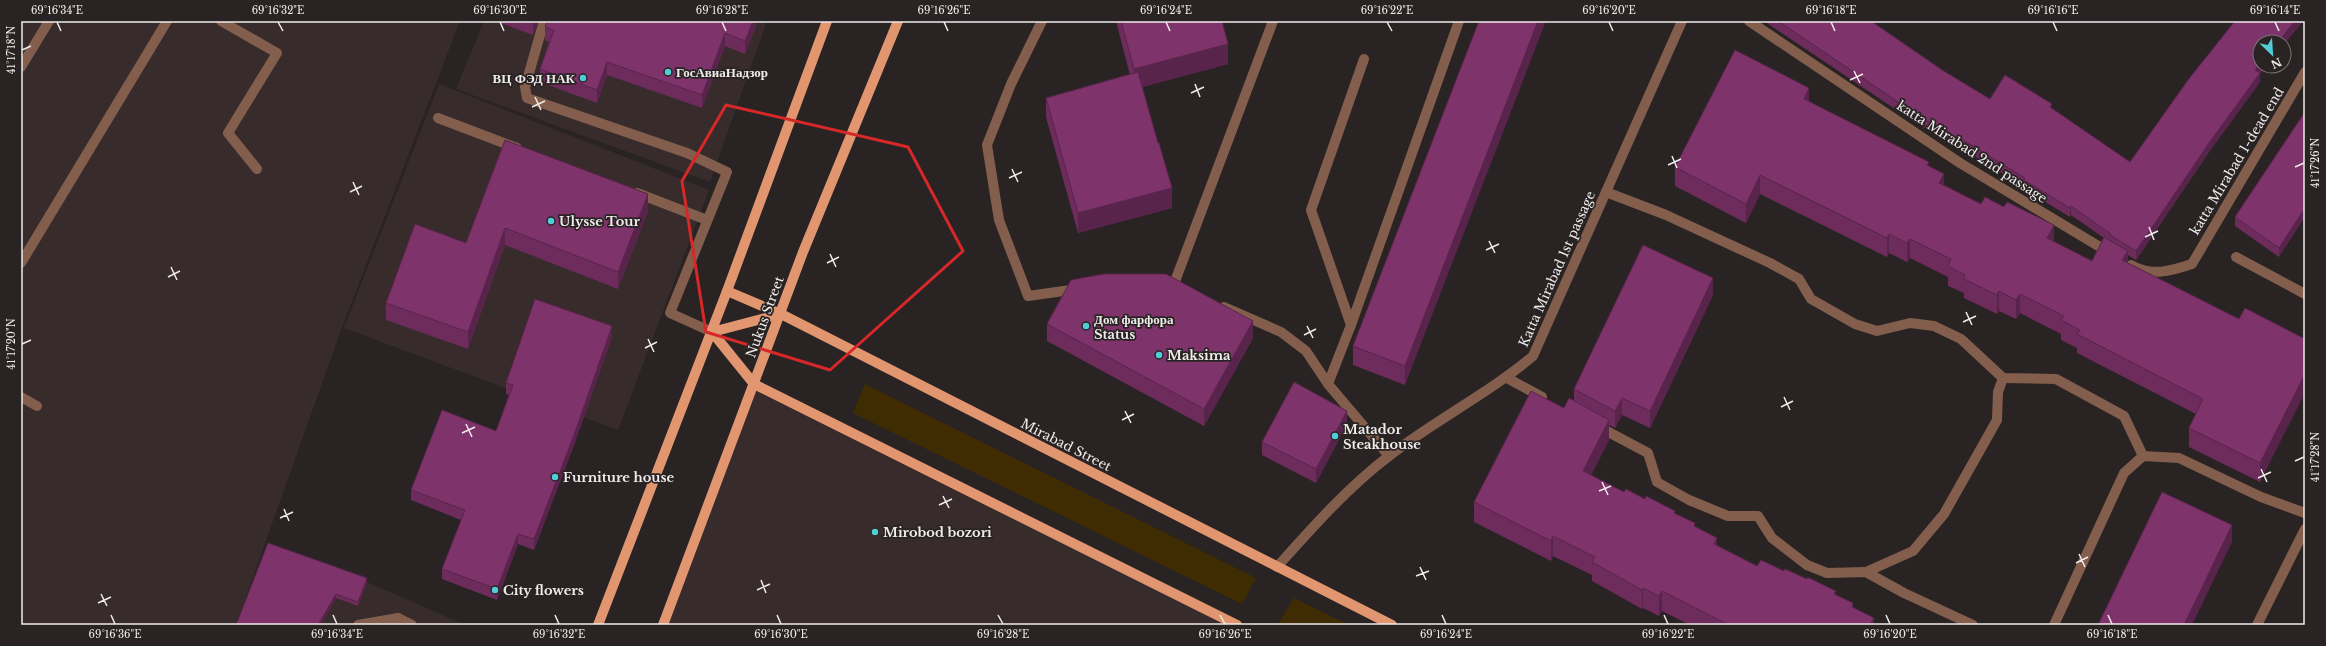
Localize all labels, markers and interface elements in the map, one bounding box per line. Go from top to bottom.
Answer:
text: 69°16'34"E [31,4,83,17]
text: 69°16'32"E [252,4,304,17]
text: 69°16'30"E [473,4,527,17]
text: 69°16'28"E [696,4,748,17]
text: 69°16'26"E [918,4,970,17]
text: 69°16'24"E [1140,4,1192,17]
text: 69°16'22"E [1361,4,1413,17]
text: 69°16'20"E [1582,4,1636,17]
text: 69°16'18"E [1806,4,1856,17]
text: 69°16'16"E [2027,4,2079,17]
text: 69°16'14"E [2250,4,2300,17]
text: 41°17'18"N [5,26,18,74]
north arrow [2252,34,2292,74]
text: N [2268,55,2284,72]
place label: ГосАвиаНадзор [676,64,768,81]
marker: ГосАвиаНадзор [663,67,673,77]
place label: ВЦ ФЭД НАК [493,70,576,87]
marker: ВЦ ФЭД НАК [578,73,588,83]
street label: katta Mirabad 1-dead end [2186,84,2288,238]
street label: katta Mirabad 2nd passage [1894,97,2050,207]
text: 41°17'26"N [2309,138,2322,188]
street label: Katta Mirabad 1st passage [1515,188,1599,350]
place label: Ulysse Tour [559,213,640,230]
marker: Ulysse Tour [546,216,556,226]
street label: Nukus Street [742,274,788,360]
place label: Дом фарфора Status [1094,311,1174,343]
text: 41°17'20"N [5,318,18,370]
marker: Дом фарфора Status [1081,321,1091,331]
place label: Maksima [1167,347,1231,364]
marker: Maksima [1154,350,1164,360]
street label: Mirabad Street [1018,415,1114,475]
place label: Matador Steakhouse [1343,421,1421,453]
marker: Matador Steakhouse [1330,431,1340,441]
text: 41°17'28"N [2309,432,2322,482]
place label: Furniture house [563,469,675,486]
marker: Furniture house [550,472,560,482]
place label: Mirobod bozori [883,524,992,541]
marker: Mirobod bozori [870,527,880,537]
place label: City flowers [503,582,584,599]
marker: City flowers [490,585,500,595]
text: 69°16'36"E [89,628,141,641]
text: 69°16'34"E [311,628,363,641]
text: 69°16'32"E [533,628,585,641]
text: 69°16'30"E [754,628,808,641]
text: 69°16'28"E [977,628,1029,641]
text: 69°16'26"E [1199,628,1251,641]
text: 69°16'24"E [1420,628,1472,641]
text: 69°16'22"E [1642,628,1694,641]
text: 69°16'20"E [1863,628,1917,641]
text: 69°16'18"E [2087,628,2137,641]

